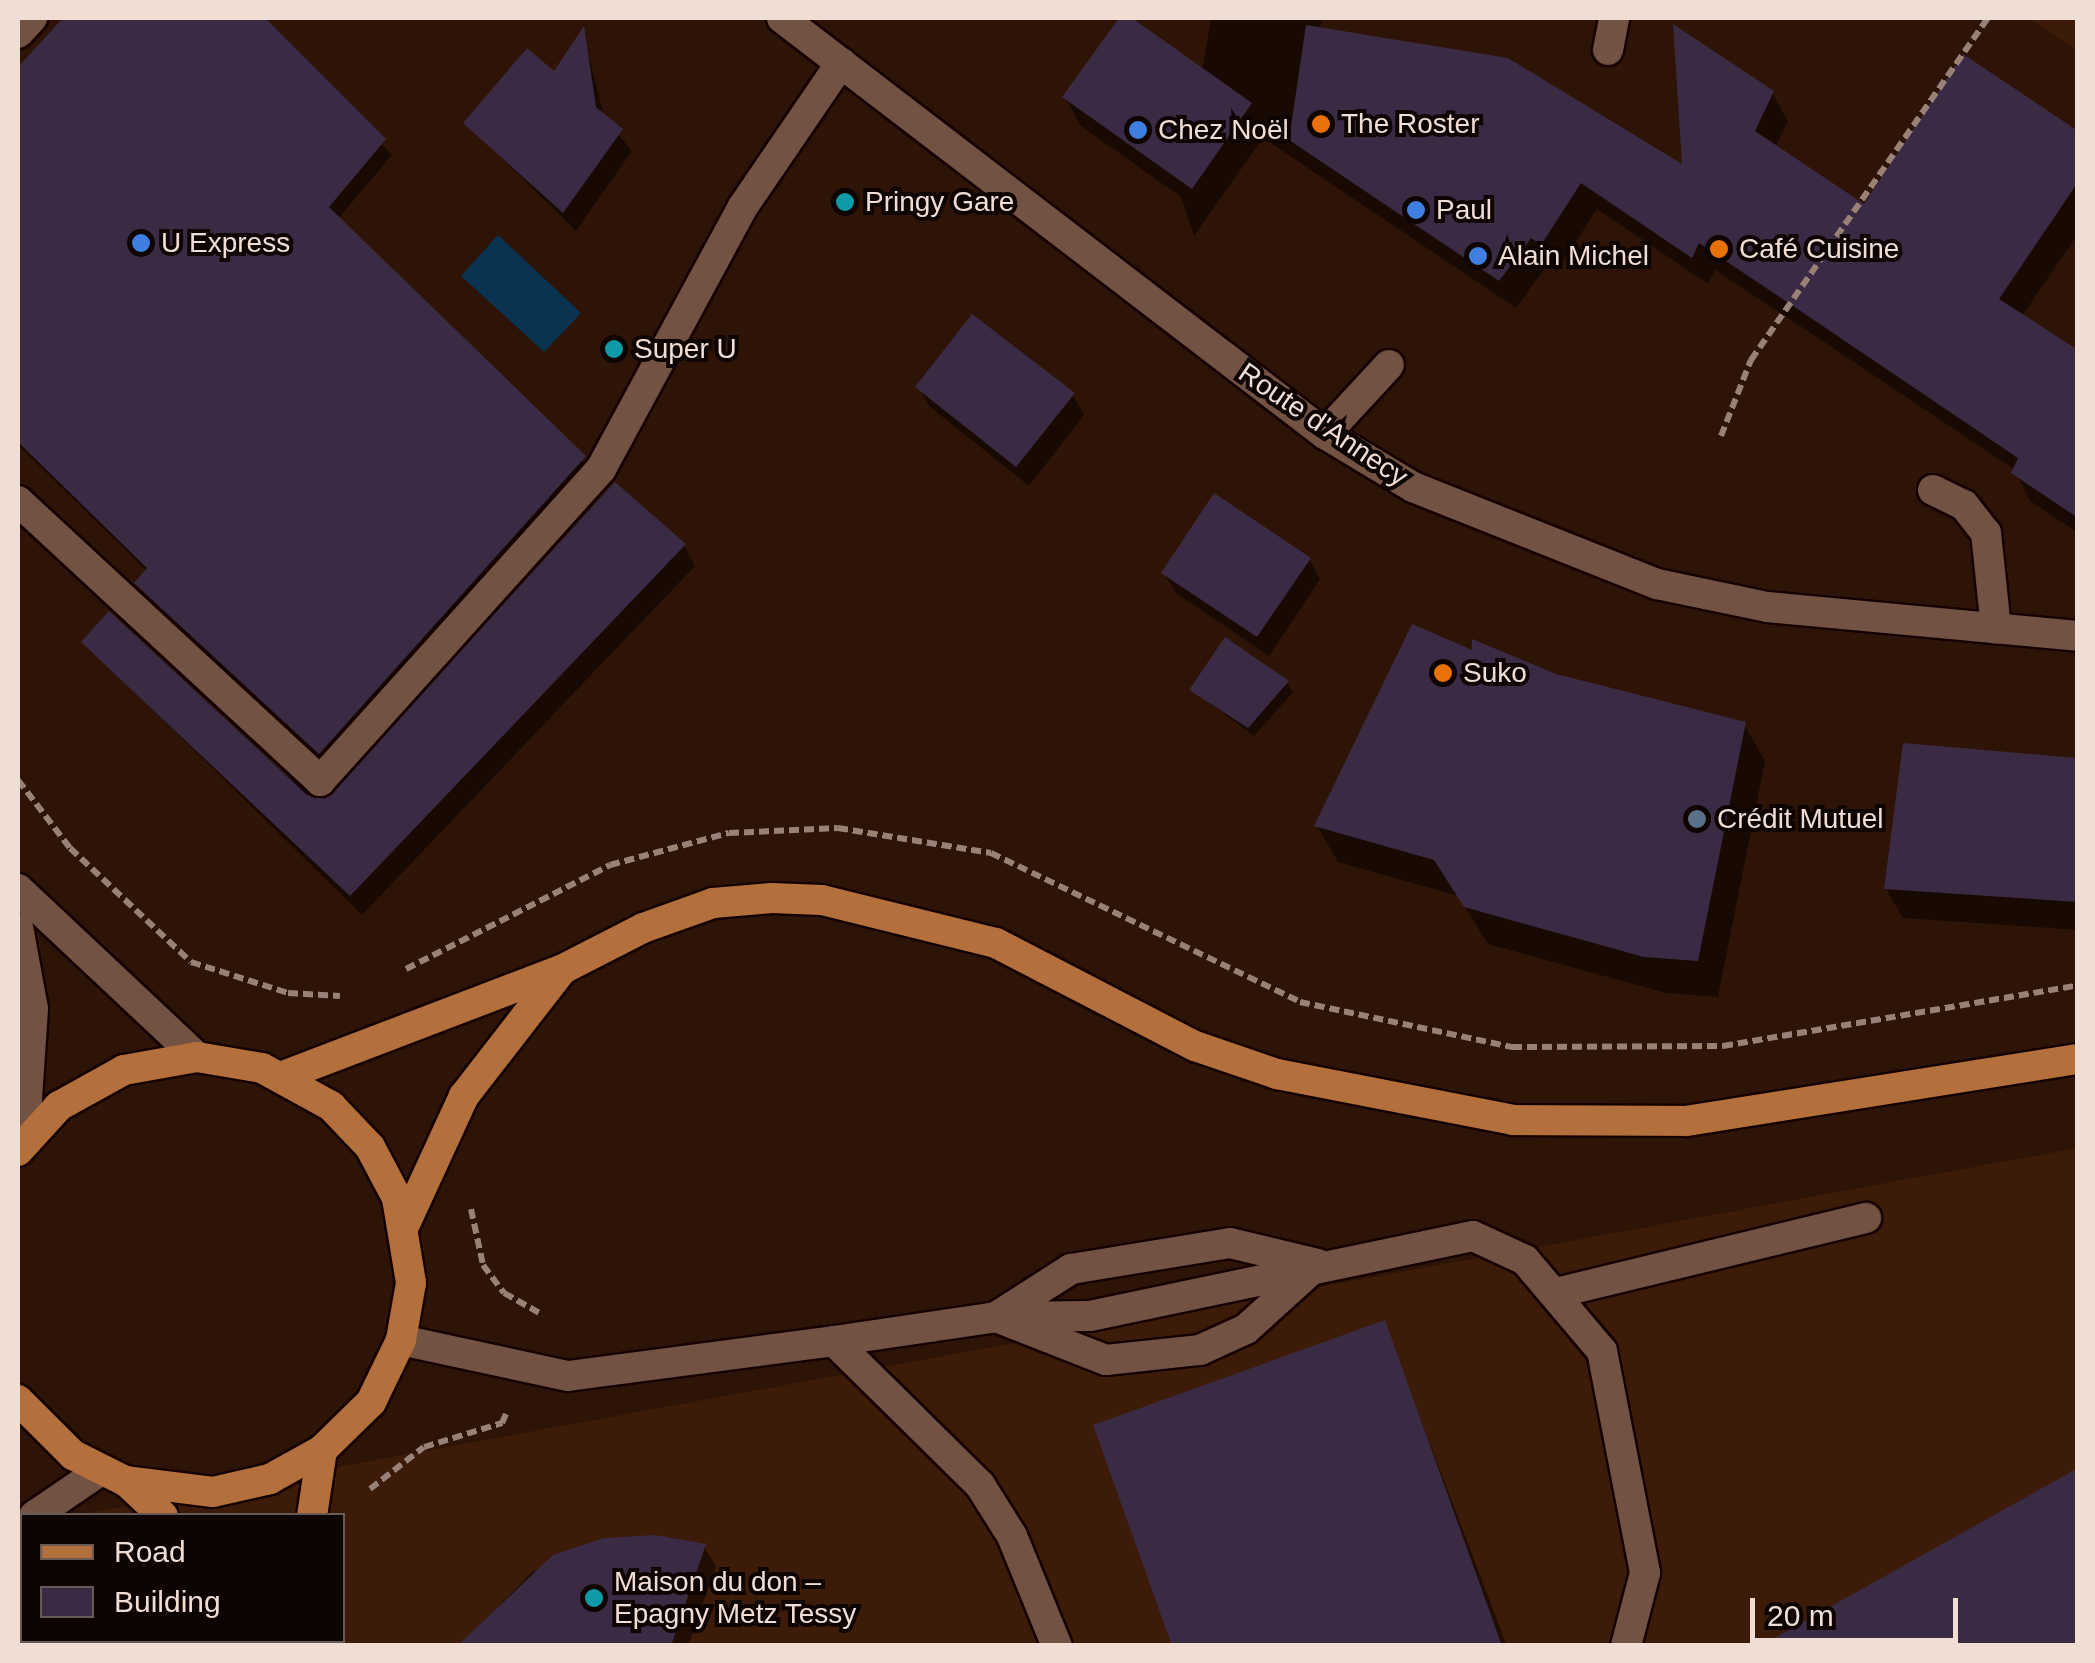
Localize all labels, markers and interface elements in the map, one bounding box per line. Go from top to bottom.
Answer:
place label: The Roster [1341,107,1479,141]
place label: Chez Noël [1158,113,1289,147]
marker: The Roster [1310,113,1332,135]
marker: Chez Noël [1127,119,1149,141]
place label: Pringy Gare [865,185,1014,219]
marker: Pringy Gare [834,191,856,213]
place label: Paul [1436,193,1492,227]
marker: Paul [1405,199,1427,221]
place label: U Express [161,226,290,260]
marker: U Express [130,232,152,254]
place label: Café Cuisine [1739,232,1899,266]
marker: Café Cuisine [1708,238,1730,260]
place label: Alain Michel [1498,239,1649,273]
marker: Alain Michel [1467,245,1489,267]
place label: Super U [634,332,737,366]
marker: Super U [603,338,625,360]
street label: Route d'Annecy [1232,356,1414,494]
place label: Suko [1463,656,1527,690]
marker: Suko [1432,662,1454,684]
place label: Crédit Mutuel [1717,802,1884,836]
marker: Crédit Mutuel [1686,808,1708,830]
legend [20,1513,345,1643]
text: Road [114,1535,186,1568]
place label: Maison du don – Epagny Metz Tessy [614,1565,857,1631]
scale bar [1755,1578,1962,1640]
text: Building [114,1585,221,1618]
marker: Maison du don – Epagny Metz Tessy [583,1587,605,1609]
text: 20 m [1767,1599,1834,1632]

